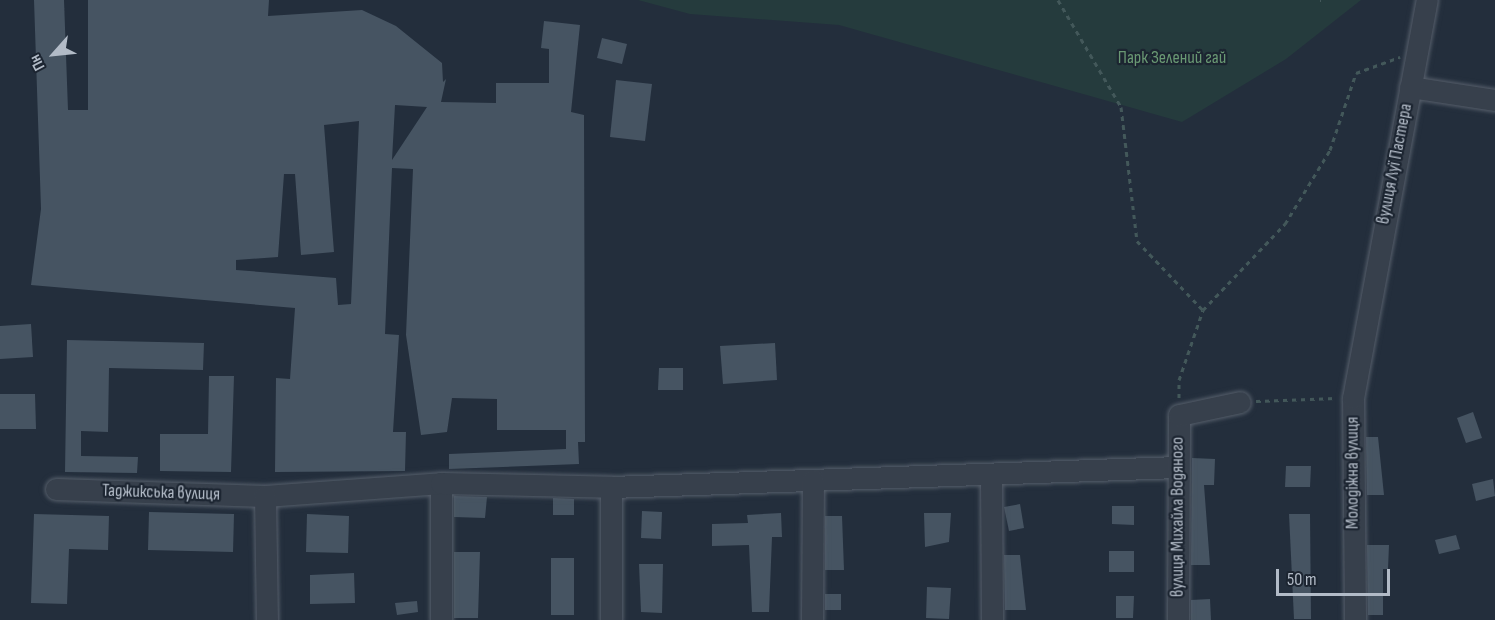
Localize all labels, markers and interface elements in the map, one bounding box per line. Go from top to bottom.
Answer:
north arrow [24,24,84,84]
park label: Парк Зелений гай [1118,47,1226,69]
text: Пн [26,51,49,74]
street label: вулиця Луї Пастера [1373,102,1417,226]
street label: Молодіжна вулиця [1342,417,1364,529]
street label: вулиця Михайла Водяного [1167,437,1189,597]
street label: Таджикська вулиця [102,480,220,506]
scale bar [1279,557,1393,595]
text: 50 m [1287,569,1317,590]

